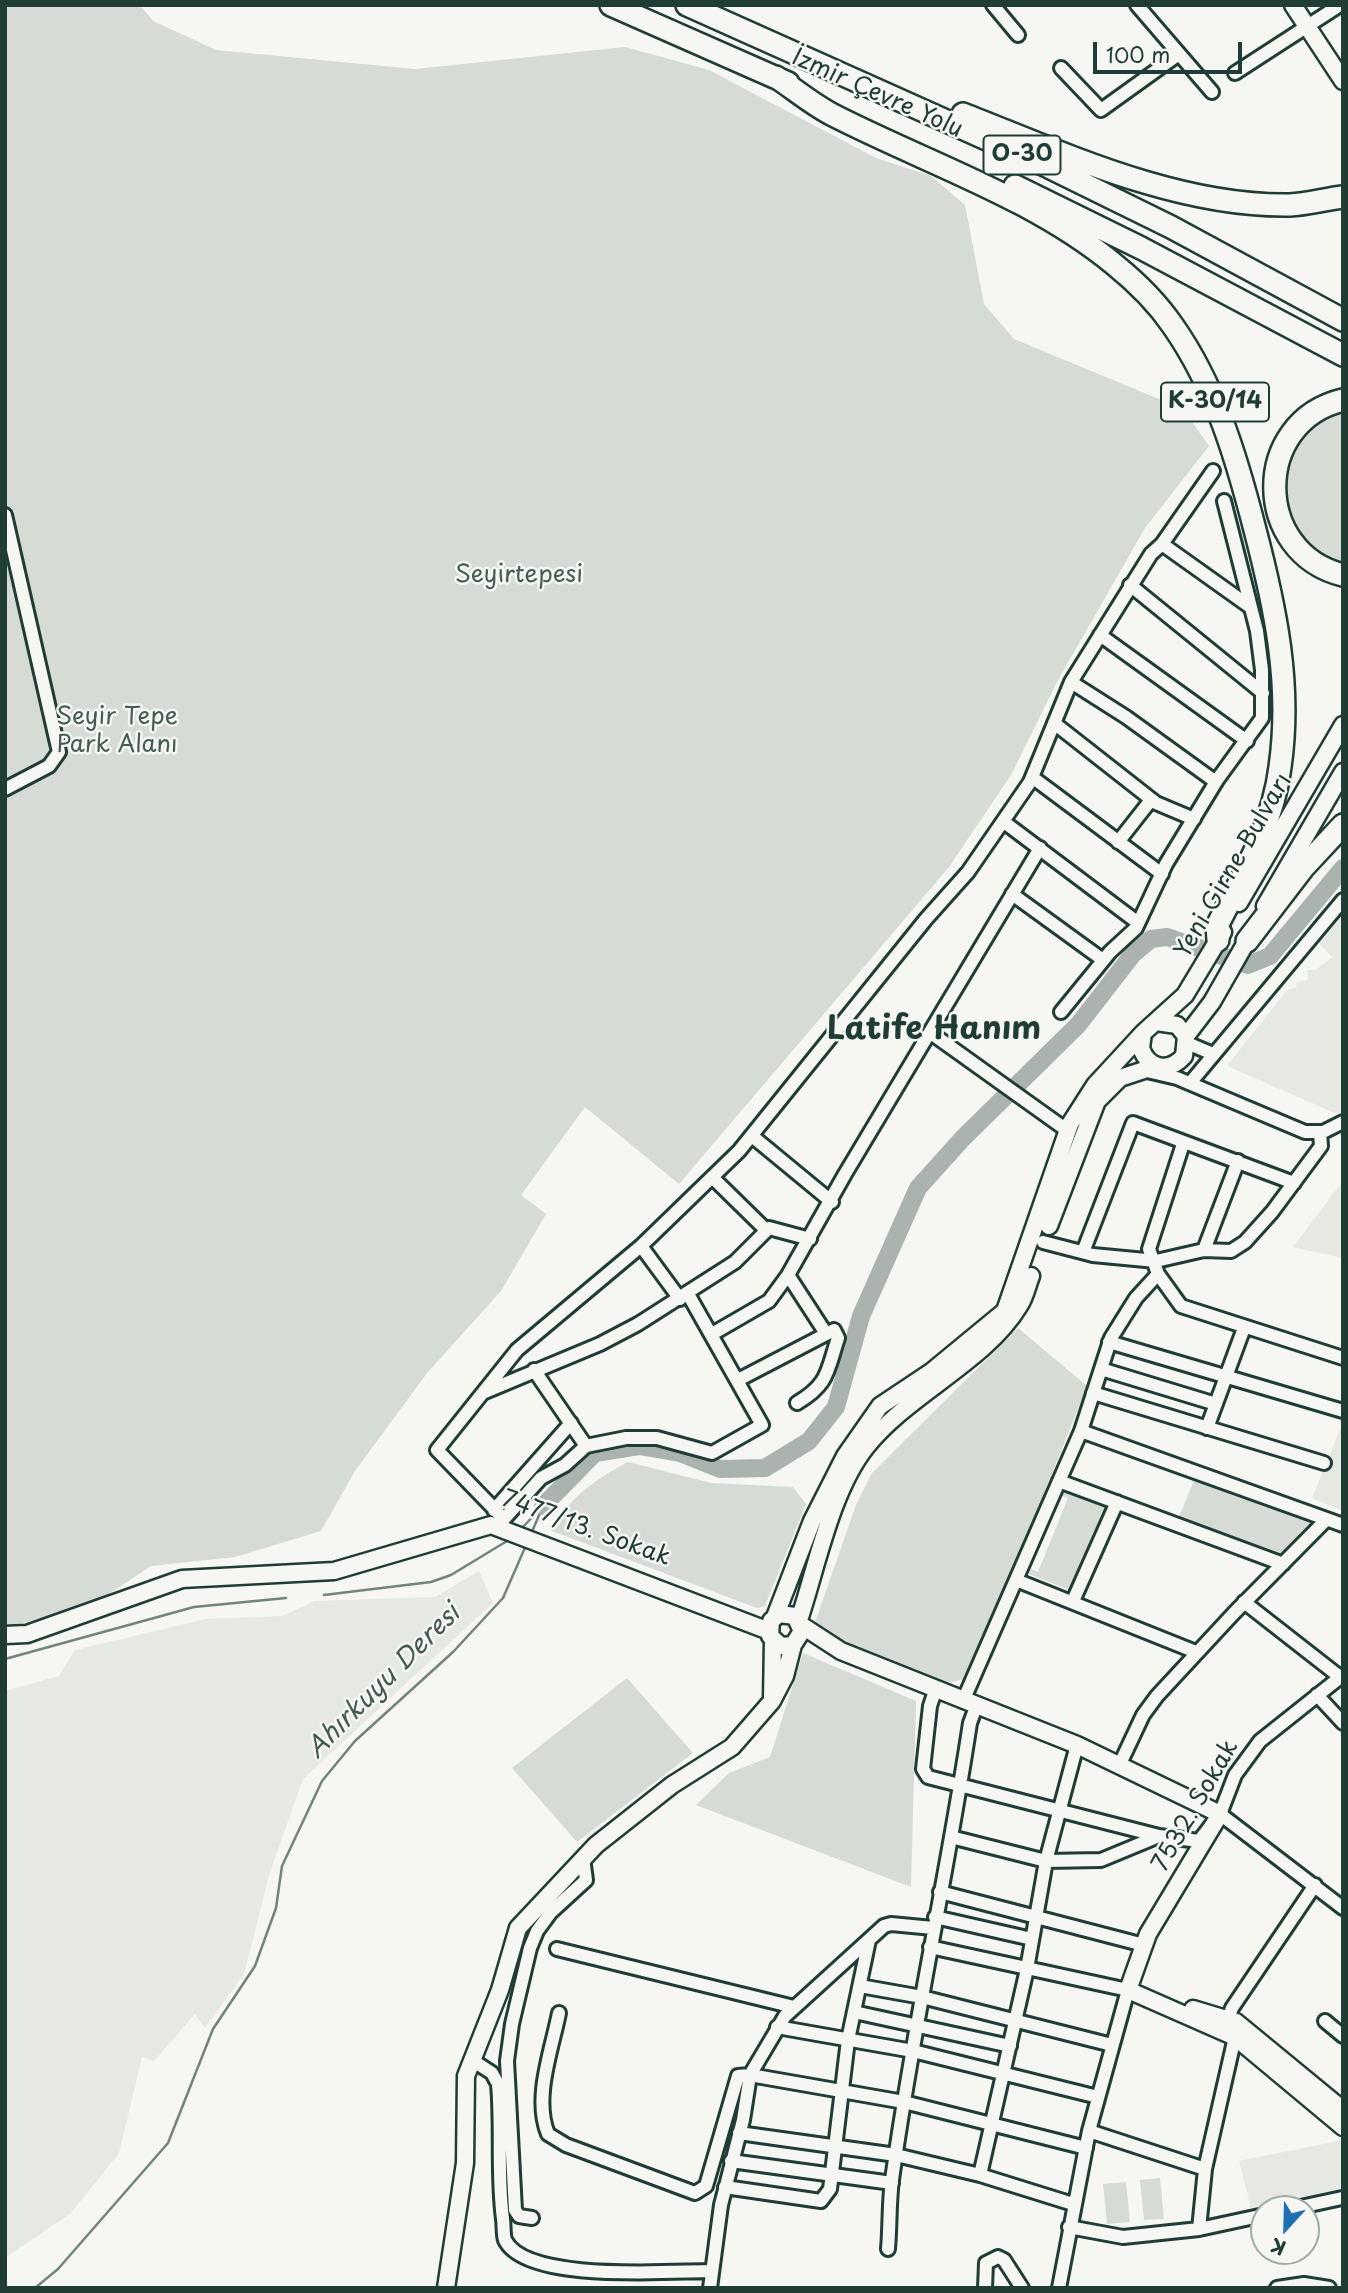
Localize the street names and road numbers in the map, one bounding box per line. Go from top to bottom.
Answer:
street label: İzmir Çevre Yolu [787,43,967,145]
road number: O-30 [984,136,1060,174]
road number: K-30/14 [1161,382,1269,422]
street label: Yeni Girne Bulvarı [1169,769,1299,963]
street label: 7477/13. Sokak [498,1485,674,1573]
street label: 7532. Sokak [1147,1735,1245,1877]

